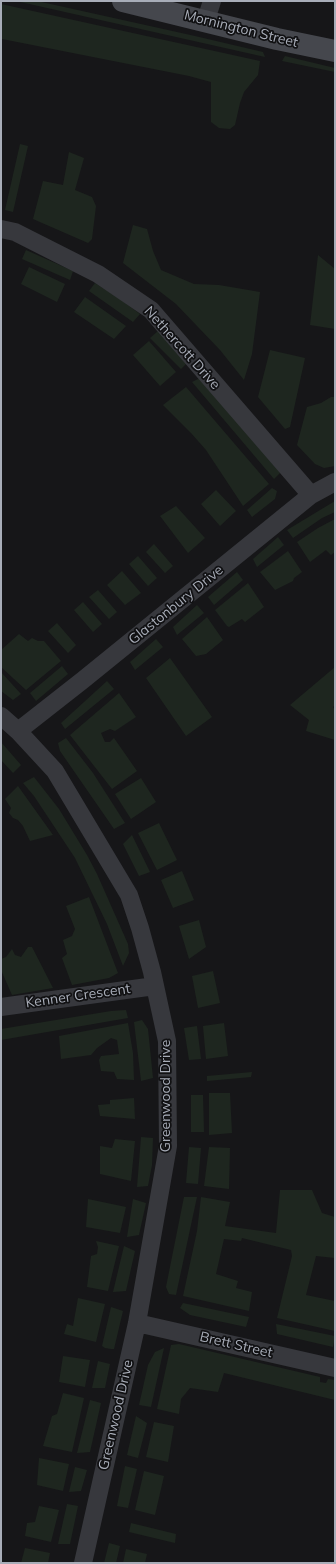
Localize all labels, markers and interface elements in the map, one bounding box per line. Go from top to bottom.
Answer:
street label: Mornington Street [182,7,300,51]
street label: Nethercott Drive [140,303,224,393]
street label: Glastonbury Drive [125,562,227,648]
street label: Kenner Crescent [24,980,132,1012]
street label: Greenwood Drive [158,1040,174,1152]
street label: Brett Street [198,1328,274,1362]
street label: Greenwood Drive [95,1358,137,1472]

